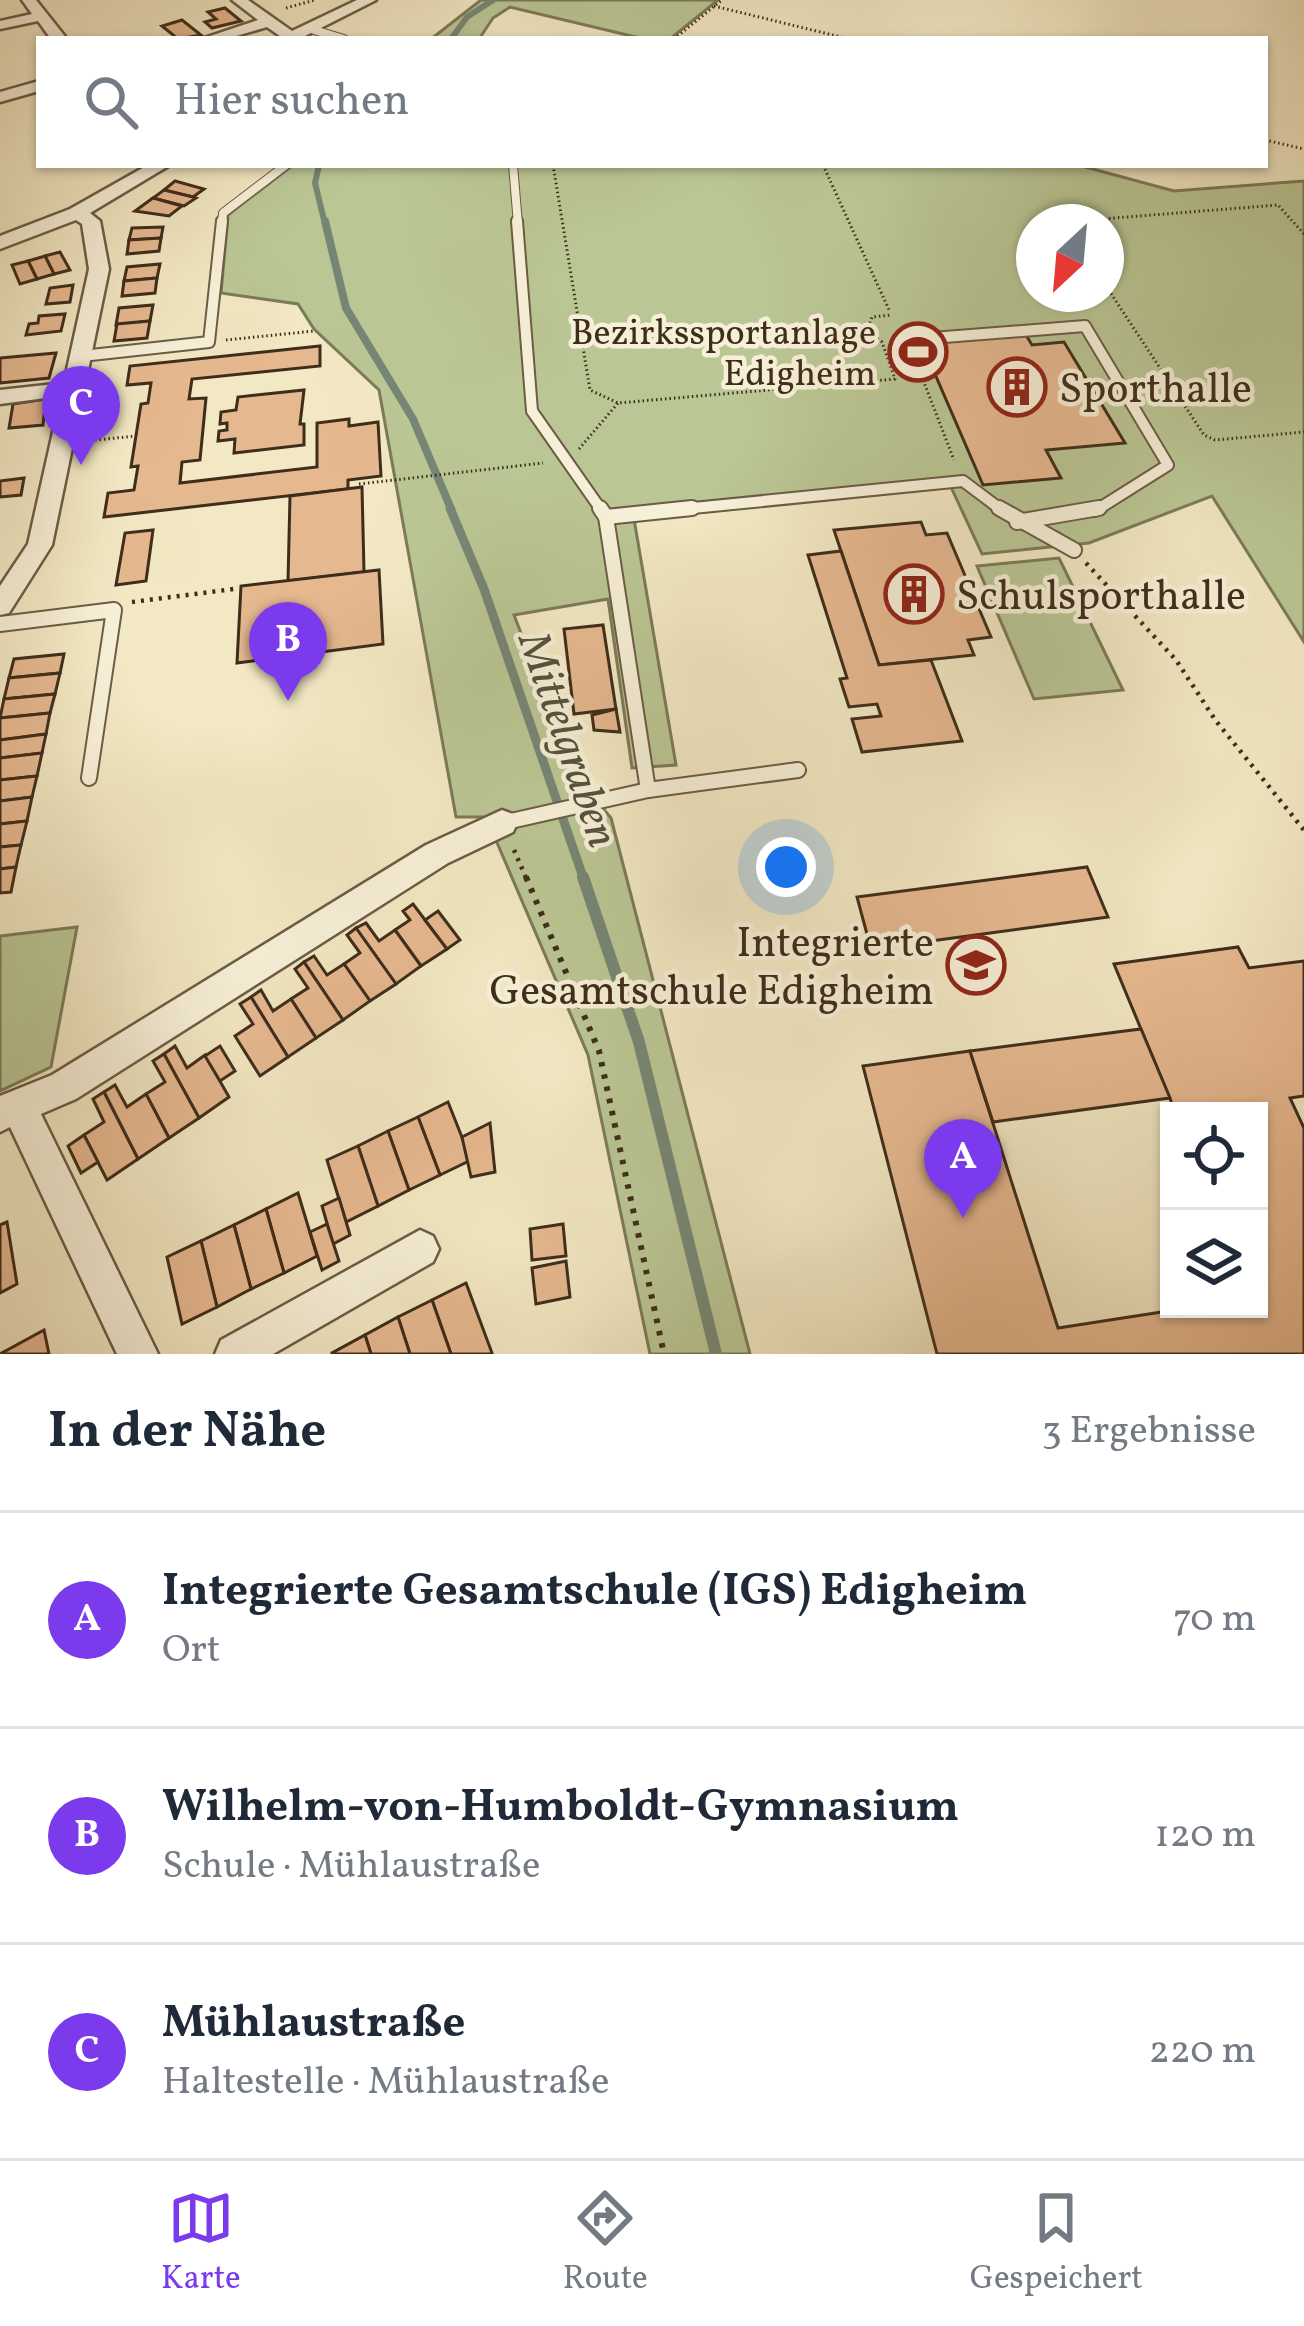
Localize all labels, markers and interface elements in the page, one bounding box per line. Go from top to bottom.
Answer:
search box [36,36,1268,168]
icon: search [78,69,144,135]
text: Hier suchen [174,71,409,134]
north arrow [1016,204,1124,312]
place label: Bezirkssportanlage Edigheim [571,310,876,401]
sports icon: Bezirkssportanlage Edigheim [887,321,949,383]
building icon: Sporthalle [986,356,1048,418]
place label: Sporthalle [1059,362,1252,421]
pin: C [42,366,120,465]
building icon: Schulsporthalle [883,563,945,625]
place label: Schulsporthalle [956,569,1246,628]
pin: B [249,602,327,701]
water label: Mittelgraben [499,622,632,857]
your location [756,837,816,897]
place label: Integrierte Gesamtschule Edigheim [490,916,934,1023]
school or university icon: Integrierte Gesamtschule Edigheim [945,934,1007,996]
map controls [1160,1102,1268,1318]
button: locate [1160,1102,1268,1210]
pin: A [924,1119,1002,1218]
button: layers [1160,1210,1268,1318]
text: In der Nähe [48,1397,326,1468]
text: 3 Ergebnisse [1042,1405,1256,1459]
text: Integrierte Gesamtschule (IGS) Edigheim [162,1561,1027,1624]
text: A [73,1593,101,1647]
text: 70 m [1173,1593,1256,1647]
text: Ort [162,1624,221,1678]
text: Wilhelm-von-Humboldt-Gymnasium [162,1777,959,1840]
text: B [74,1809,100,1863]
text: 120 m [1155,1809,1256,1863]
text: Schule · Mühlaustraße [162,1840,540,1894]
text: Mühlaustraße [162,1993,465,2056]
text: C [74,2025,100,2079]
text: 220 m [1149,2025,1256,2079]
text: Haltestelle · Mühlaustraße [162,2056,610,2110]
tab: Karte [161,2185,241,2303]
tab: Route [563,2185,648,2303]
tab: Gespeichert [970,2185,1143,2303]

